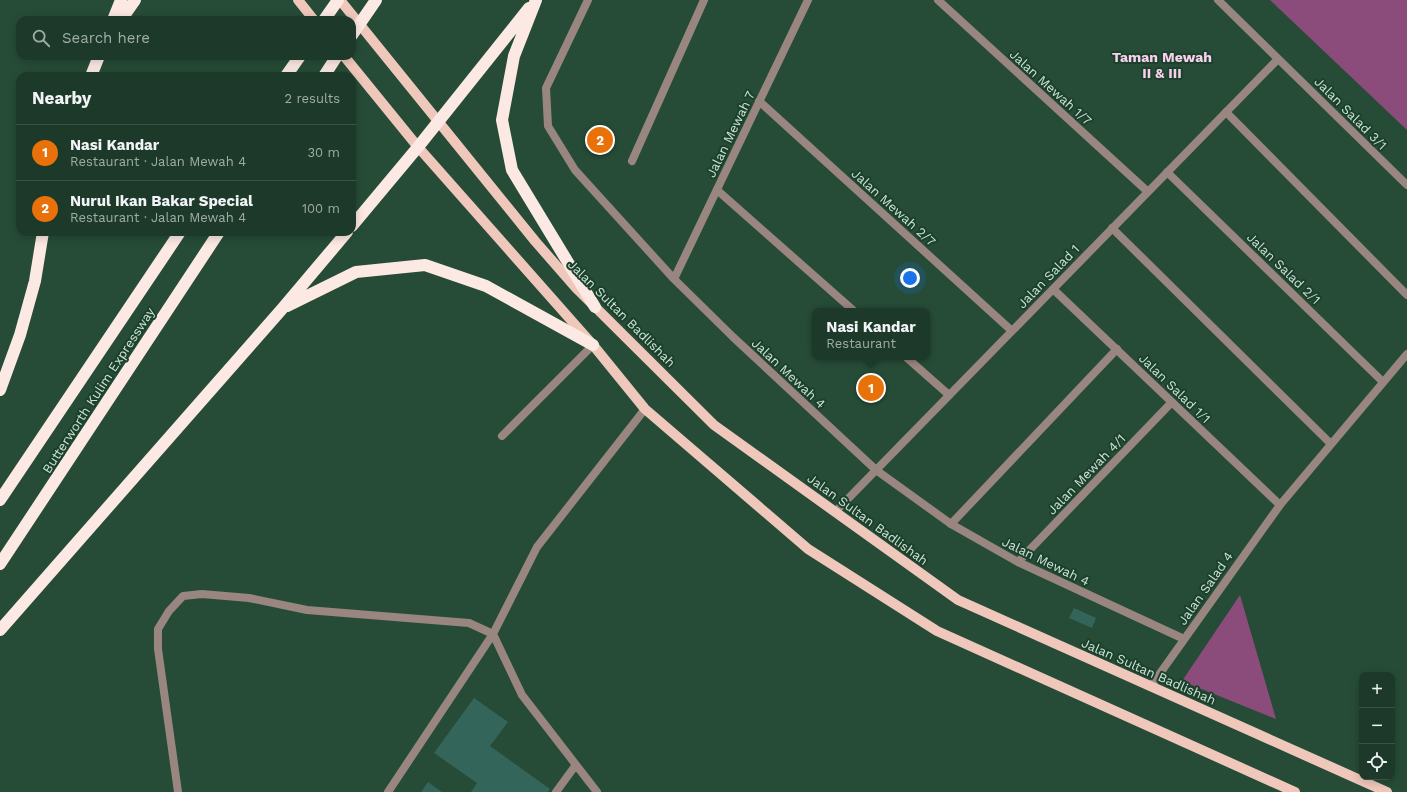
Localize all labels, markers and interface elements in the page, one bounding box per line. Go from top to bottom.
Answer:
search box [16,16,356,60]
icon: search [30,27,52,49]
text: Search here [62,29,150,47]
street label: Jalan Mewah 1/7 [1007,47,1095,128]
district label: Taman Mewah II & III [1112,49,1212,81]
street label: Jalan Salad 3/1 [1311,74,1390,153]
text: Nearby [32,88,91,108]
street label: Jalan Mewah 7 [703,89,758,180]
text: 2 results [285,91,340,106]
pin: 2 [587,125,613,155]
text: Nasi Kandar [70,136,159,154]
text: 1 [42,145,48,160]
text: 30 m [308,145,340,160]
text: Restaurant · Jalan Mewah 4 [70,154,246,169]
street label: Jalan Mewah 2/7 [849,166,939,249]
text: Nurul Ikan Bakar Special [70,192,253,210]
text: 2 [41,201,49,216]
text: 100 m [302,201,340,216]
text: Restaurant · Jalan Mewah 4 [70,210,246,225]
street label: Jalan Salad 2/1 [1244,230,1323,307]
street label: Jalan Salad 1 [1014,241,1082,311]
street label: Jalan Sultan Badlishah [565,257,678,370]
your location [900,268,920,288]
street label: Butterworth Kulim Expressway [39,304,158,476]
popup [812,308,930,360]
text: Nasi Kandar [826,318,916,336]
street label: Jalan Mewah 4 [749,335,829,411]
text: Restaurant [826,336,896,351]
street label: Jalan Salad 1/1 [1136,351,1213,426]
pin: 1 [858,373,884,403]
street label: Jalan Mewah 4/1 [1044,431,1129,518]
street label: Jalan Sultan Badlishah [805,471,931,568]
street label: Jalan Mewah 4 [1000,534,1092,589]
street label: Jalan Salad 4 [1175,549,1236,628]
street label: Jalan Sultan Badlishah [1079,635,1218,708]
map controls [1359,672,1395,780]
button: + [1359,672,1395,708]
button: − [1359,708,1395,744]
button: locate [1359,744,1395,780]

